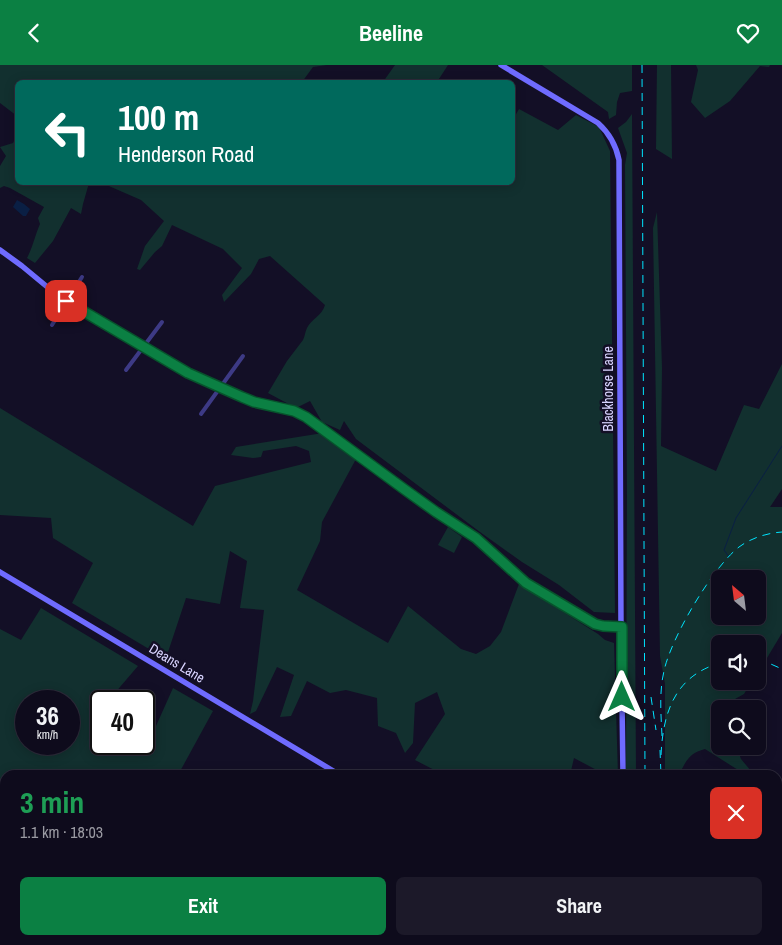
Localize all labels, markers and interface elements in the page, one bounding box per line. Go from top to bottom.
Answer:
text: Beeline [359,18,423,48]
icon: back [20,19,48,47]
icon: heart [734,19,762,47]
text: 100 m [118,94,199,141]
icon: left [35,100,100,165]
text: Henderson Road [118,139,254,169]
pin [45,280,87,322]
icon: arrive [52,287,80,315]
street label: Blackhorse Lane [599,346,617,432]
north arrow [711,570,766,625]
map controls [711,570,766,755]
button: sound [711,635,766,690]
street label: Deans Lane [146,639,208,687]
position arrow [595,670,647,722]
speed limit sign: 40 [90,690,155,755]
text: 36 [36,699,59,733]
button: search [711,700,766,755]
text: km/h [37,727,58,743]
text: 3 min [20,782,84,822]
button: close [710,787,762,839]
text: 1.1 km · 18:03 [20,821,103,843]
button: Exit [20,877,386,935]
button: Share [396,877,762,935]

